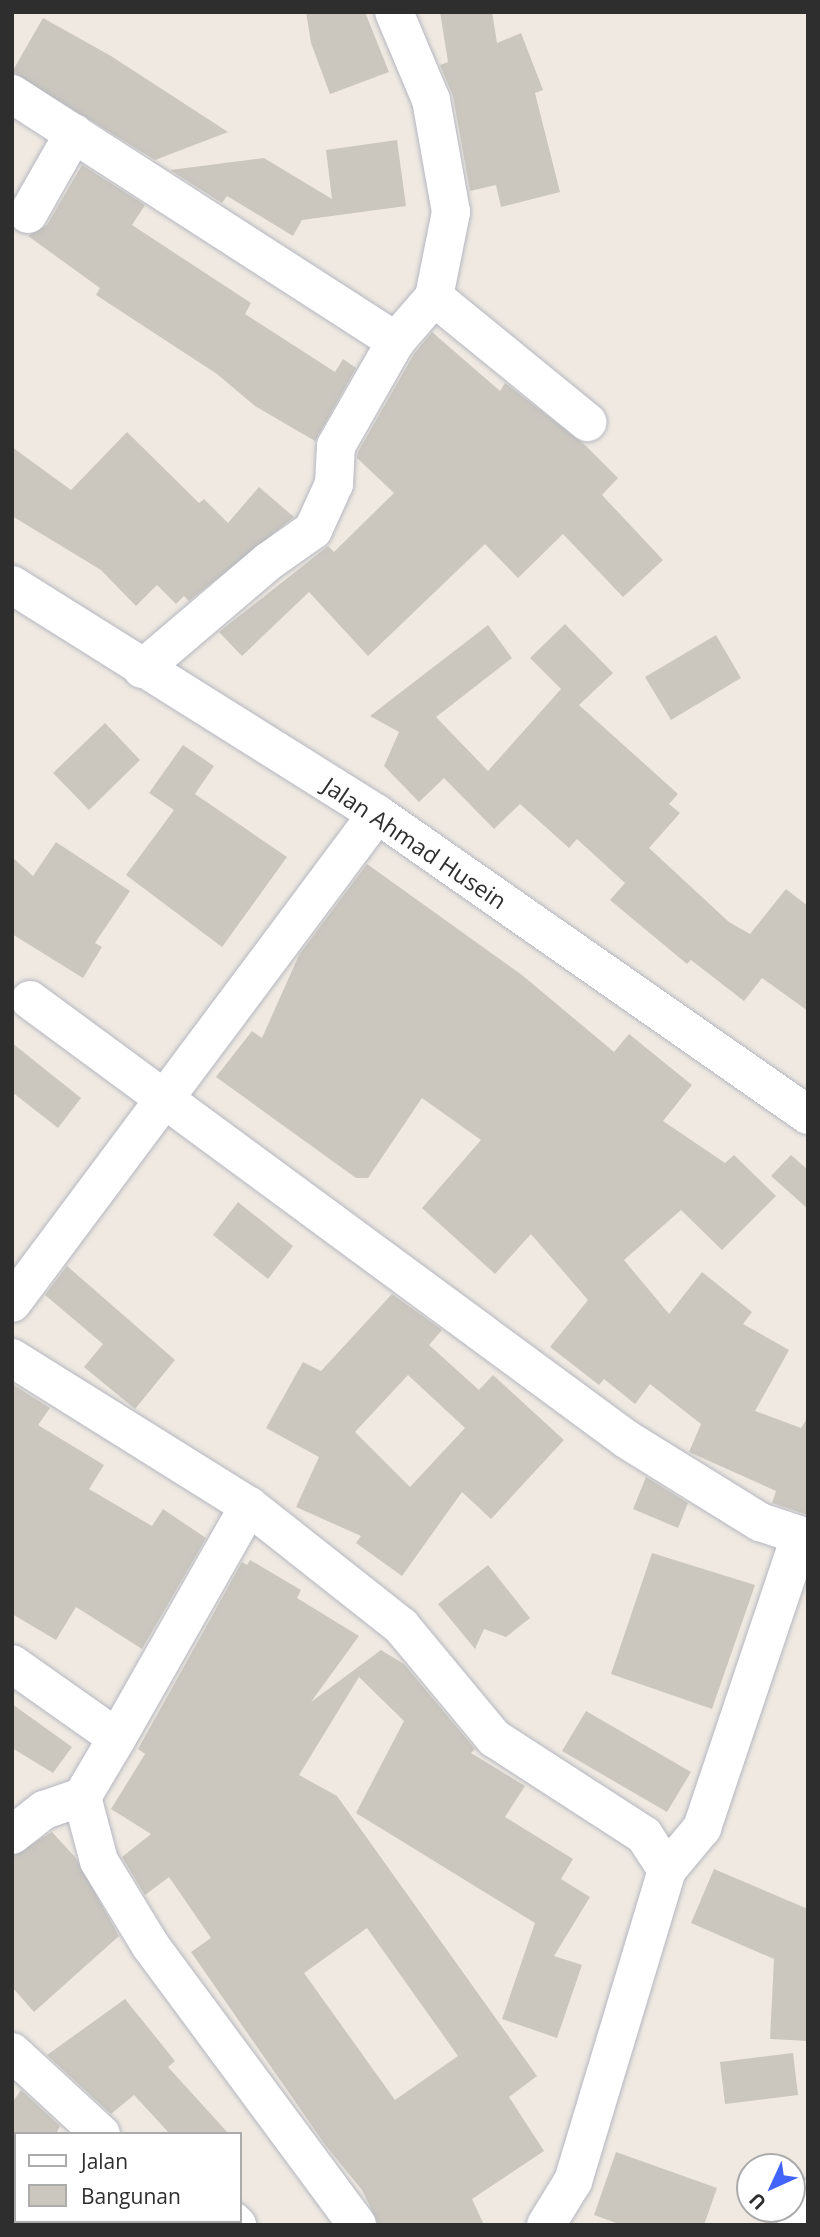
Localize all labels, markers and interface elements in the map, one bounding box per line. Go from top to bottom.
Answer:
street label: Jalan Ahmad Husein [318,771,512,915]
legend [14,2132,242,2223]
text: Jalan [81,2147,128,2175]
north arrow [736,2153,806,2223]
text: Bangunan [81,2182,181,2210]
text: U [743,2187,772,2216]

